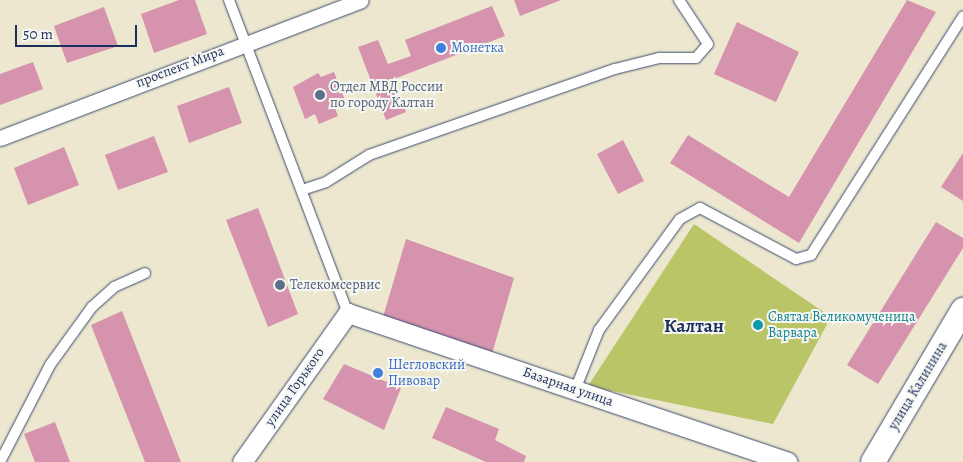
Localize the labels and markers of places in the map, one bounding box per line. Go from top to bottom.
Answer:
place label: Монетка [451,40,504,56]
marker: Монетка [435,42,447,54]
place label: Отдел МВД России по городу Калтан [330,79,443,111]
marker: Отдел МВД России по городу Калтан [314,89,326,101]
place label: Телекомсервис [290,277,380,293]
marker: Телекомсервис [274,279,286,291]
place label: Святая Великомученица Варвара [768,309,915,342]
marker: Святая Великомученица Варвара [752,319,764,331]
place label: Шегловский Пивовар [388,357,465,390]
marker: Шегловский Пивовар [372,367,384,379]

